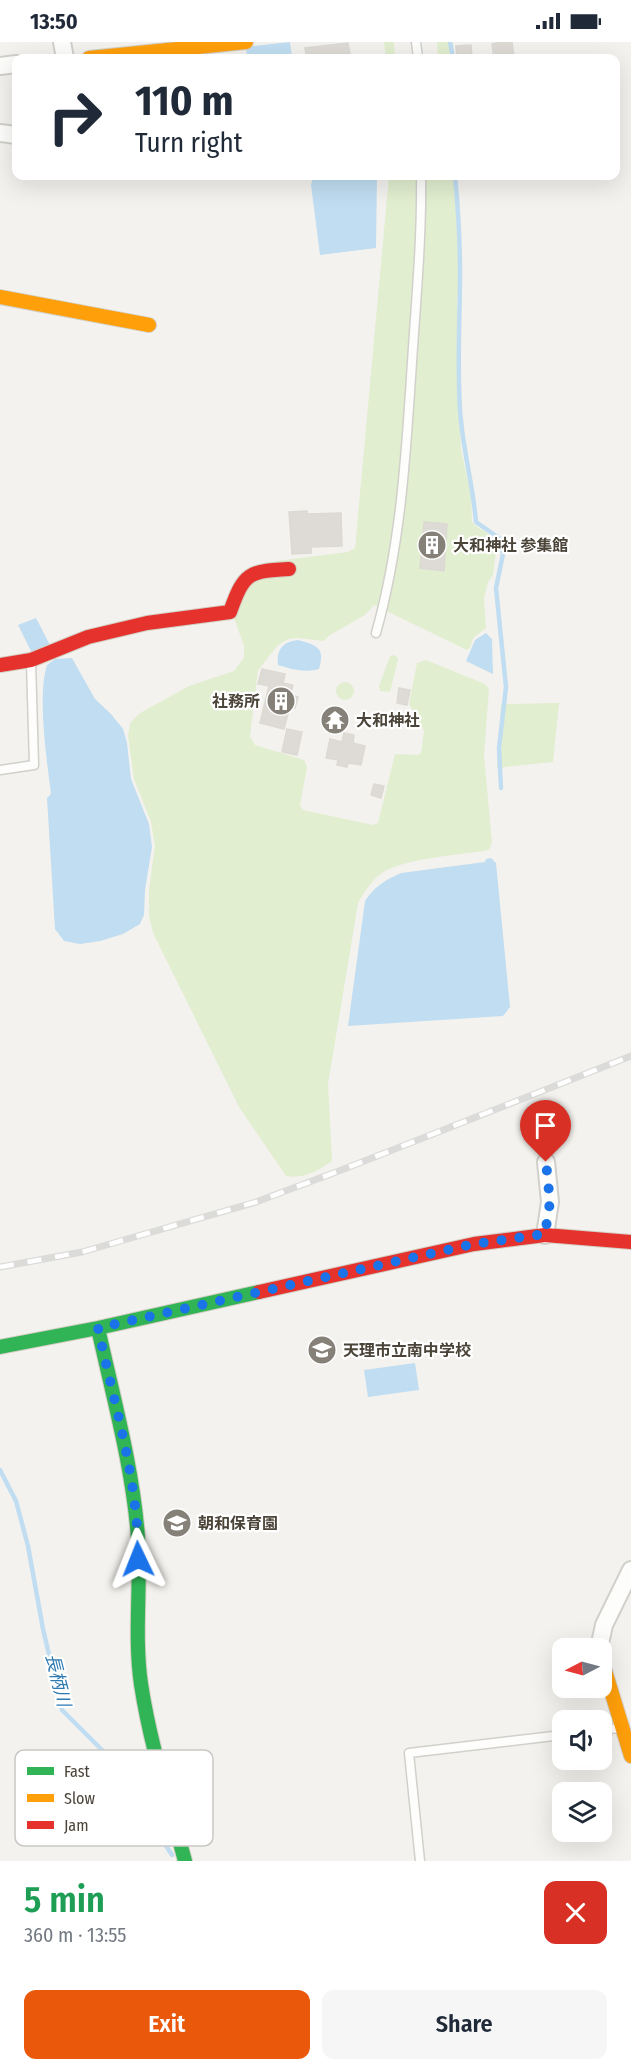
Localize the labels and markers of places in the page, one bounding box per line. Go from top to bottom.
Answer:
building icon: 大和神社 参集館 [416,529,448,561]
place label: 大和神社 参集館 [453,536,568,555]
building icon: 社務所 [265,685,297,717]
place label: 社務所 [212,692,260,711]
temple icon: 大和神社 [319,704,351,736]
place label: 大和神社 [356,711,420,730]
pin [520,1100,571,1162]
school or university icon: 天理市立南中学校 [306,1334,338,1366]
place label: 天理市立南中学校 [343,1341,471,1360]
school or university icon: 朝和保育園 [161,1507,193,1539]
place label: 朝和保育園 [198,1514,278,1533]

